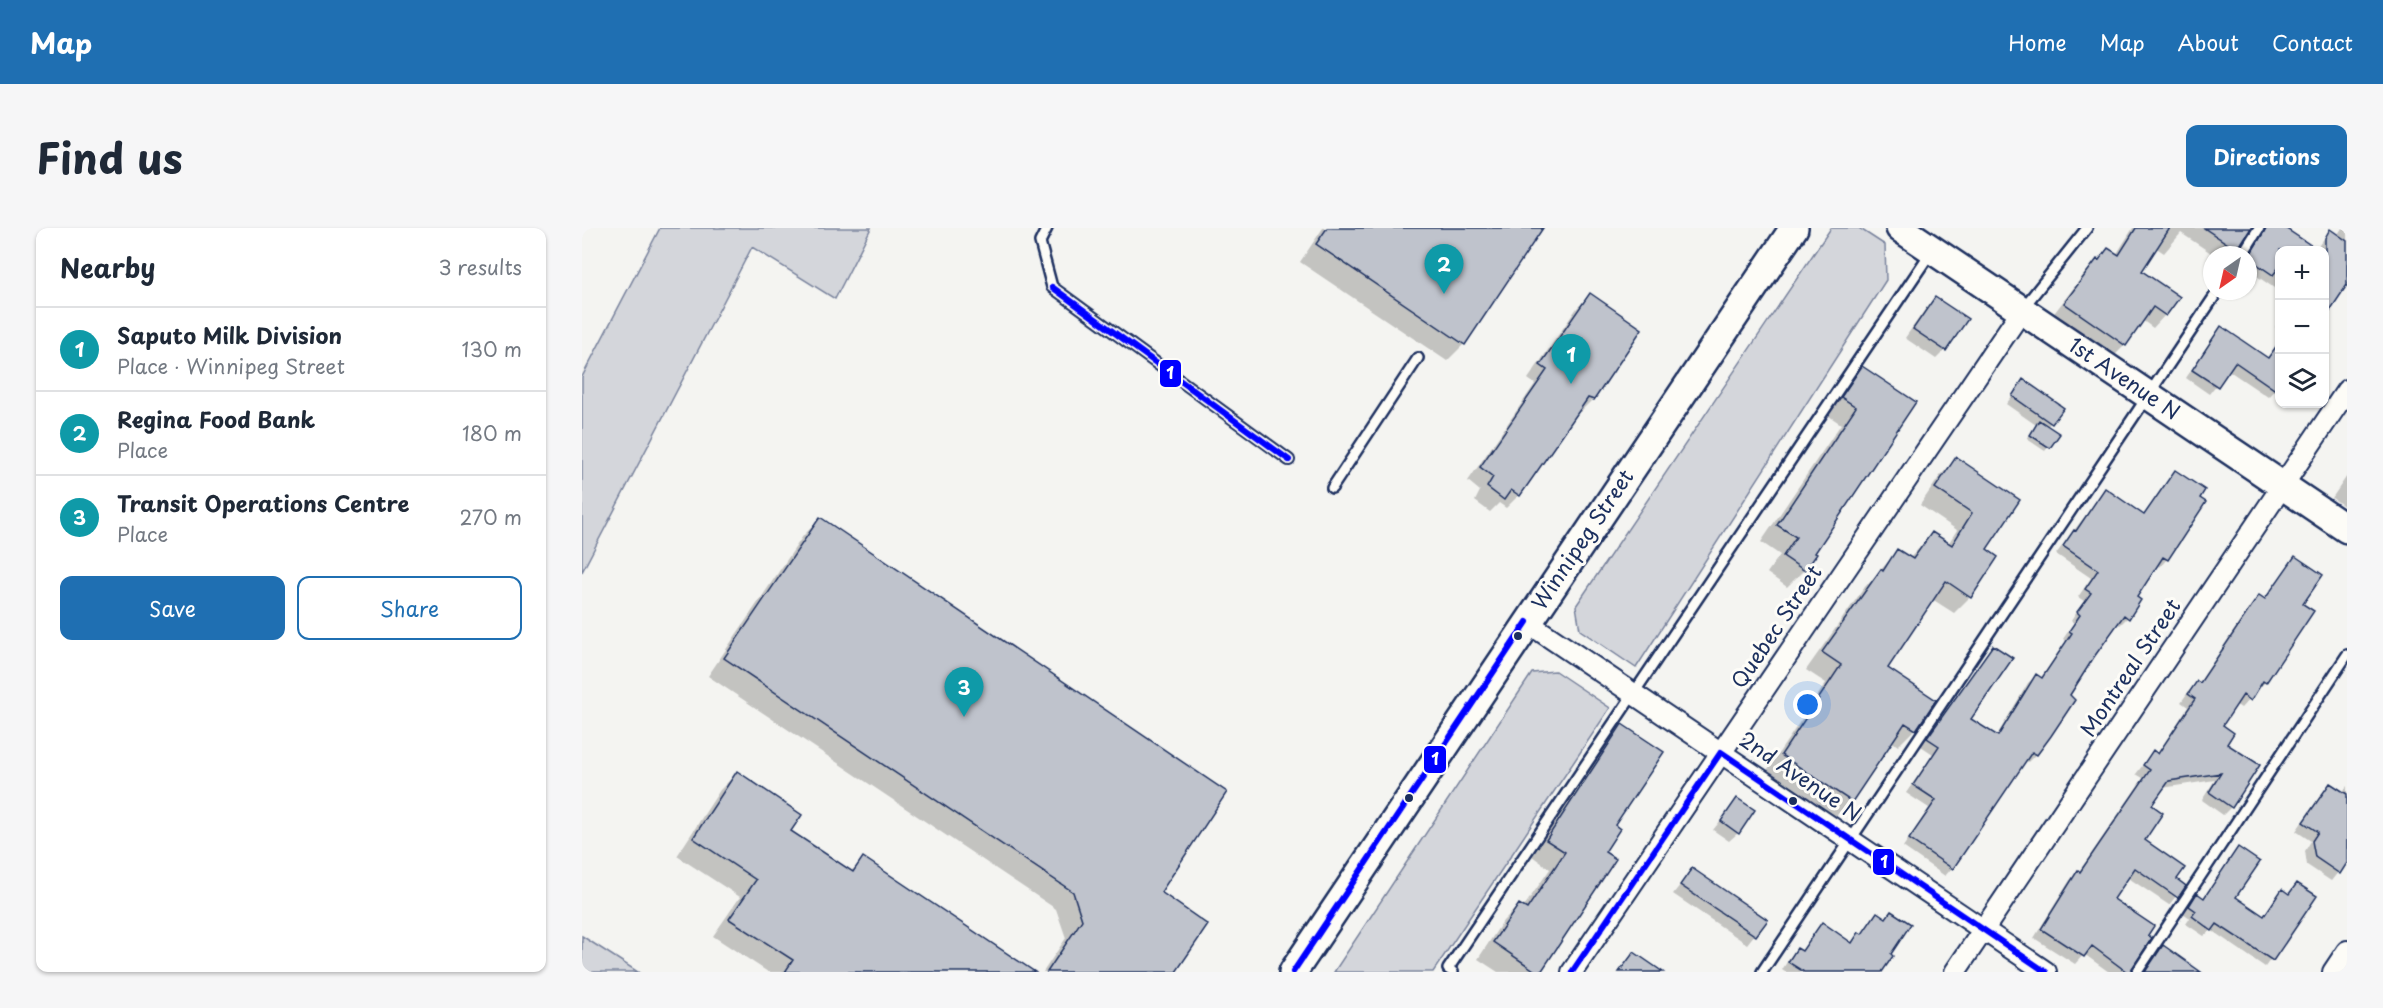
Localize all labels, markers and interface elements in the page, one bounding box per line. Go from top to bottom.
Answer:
text: Map [30,21,92,64]
text: Home [2008,26,2067,58]
text: Map [2100,26,2145,58]
text: About [2178,26,2239,58]
text: Contact [2272,26,2353,58]
text: Find us [36,125,183,188]
button: Directions [2186,125,2347,187]
pin: 2 [1424,244,1464,294]
north arrow [2203,246,2257,300]
map controls [2275,246,2329,408]
button: + [2275,246,2329,300]
text: Nearby [60,248,155,287]
text: 3 results [439,252,522,282]
button: − [2275,300,2329,354]
text: Saputo Milk Division [117,318,342,351]
street label: 1st Avenue N [2063,328,2187,426]
text: 1 [75,334,84,364]
text: 130 m [462,334,522,364]
pin: 1 [1552,334,1590,384]
text: Place · Winnipeg Street [117,351,345,381]
button: layers [2275,354,2329,408]
line badge: 1 [1159,359,1182,388]
text: 1 [1166,360,1174,384]
text: Regina Food Bank [117,402,315,435]
text: 2 [72,418,87,448]
text: 180 m [462,418,522,448]
text: Place [117,435,168,465]
street label: Winnipeg Street [1522,462,1640,616]
text: Transit Operations Centre [117,486,409,519]
text: 3 [73,502,86,532]
text: 270 m [459,502,522,532]
text: Place [117,519,168,549]
street label: Quebec Street [1722,558,1829,694]
button: Save [60,576,285,640]
button: Share [297,576,522,640]
street label: Montreal Street [2071,591,2187,742]
unlabelled marker [1512,630,1524,642]
pin: 3 [944,668,983,717]
your location [1793,690,1822,719]
street label: 2nd Avenue N [1734,723,1869,828]
line badge: 1 [1423,745,1447,774]
text: 1 [1431,746,1439,770]
unlabelled marker [1403,792,1415,804]
unlabelled marker [1787,795,1799,807]
line badge: 1 [1872,848,1895,876]
text: 1 [1880,849,1888,873]

